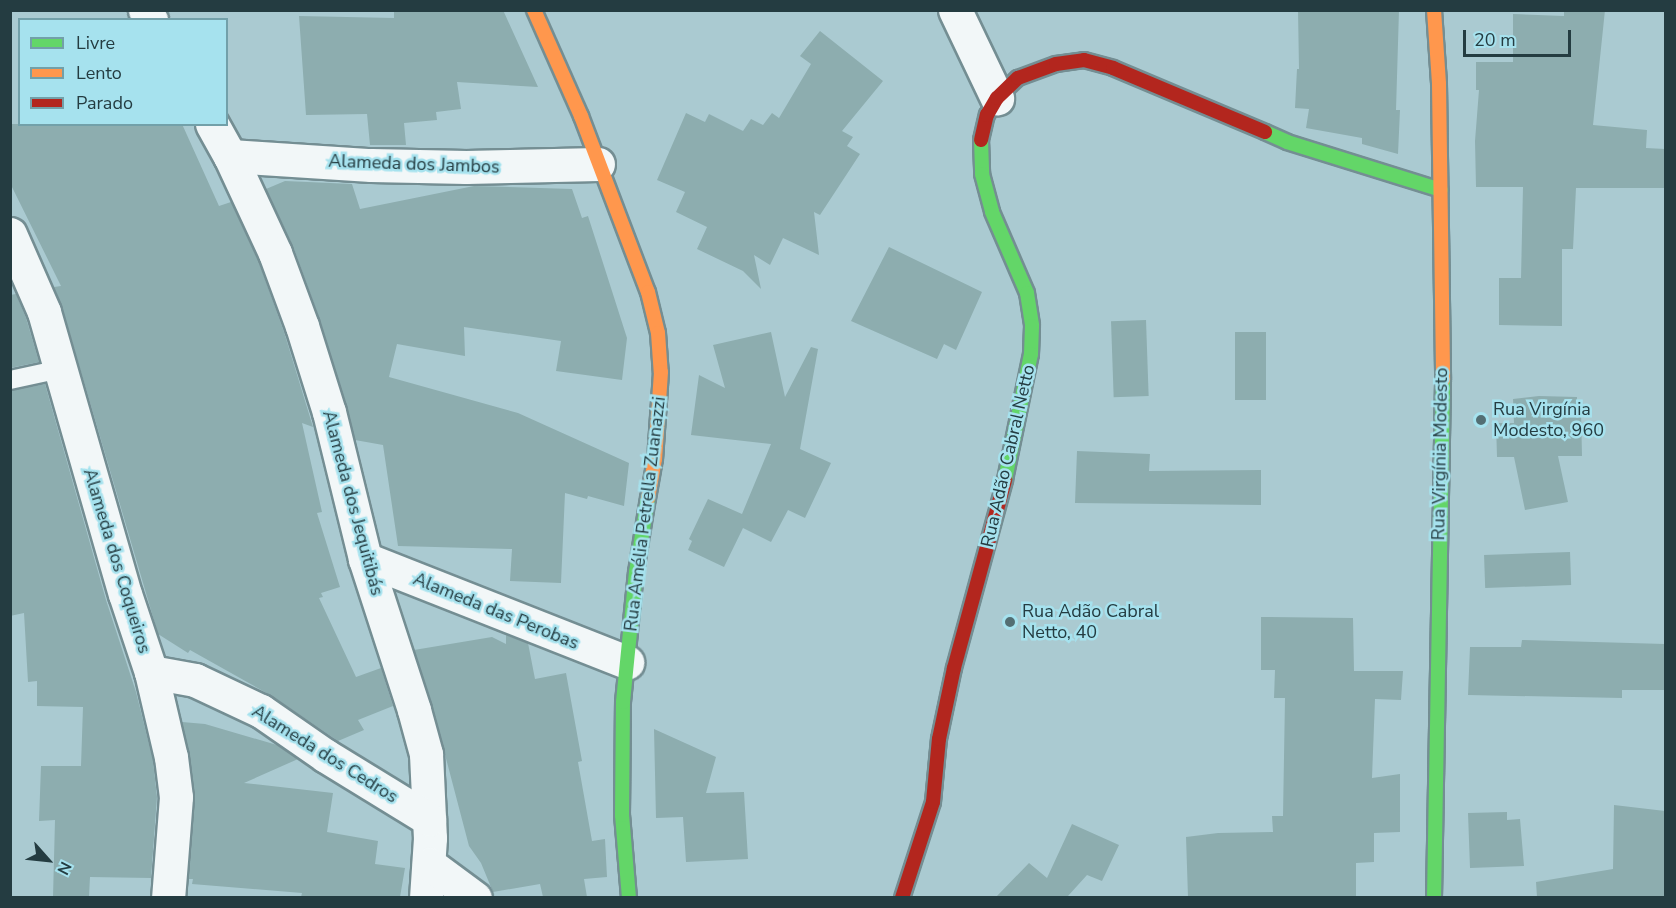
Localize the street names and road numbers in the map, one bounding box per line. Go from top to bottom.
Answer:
street label: Alameda dos Jambos [328,150,500,178]
street label: Rua Adão Cabral Netto [976,363,1040,549]
street label: Rua Virgínia Modesto [1428,367,1452,541]
street label: Rua Amélia Petrella Zuanazzi [620,395,670,633]
street label: Alameda dos Jequitibás [318,408,388,598]
street label: Alameda dos Coqueiros [79,466,155,656]
street label: Alameda das Perobas [410,568,582,654]
street label: Alameda dos Cedros [248,700,402,808]

